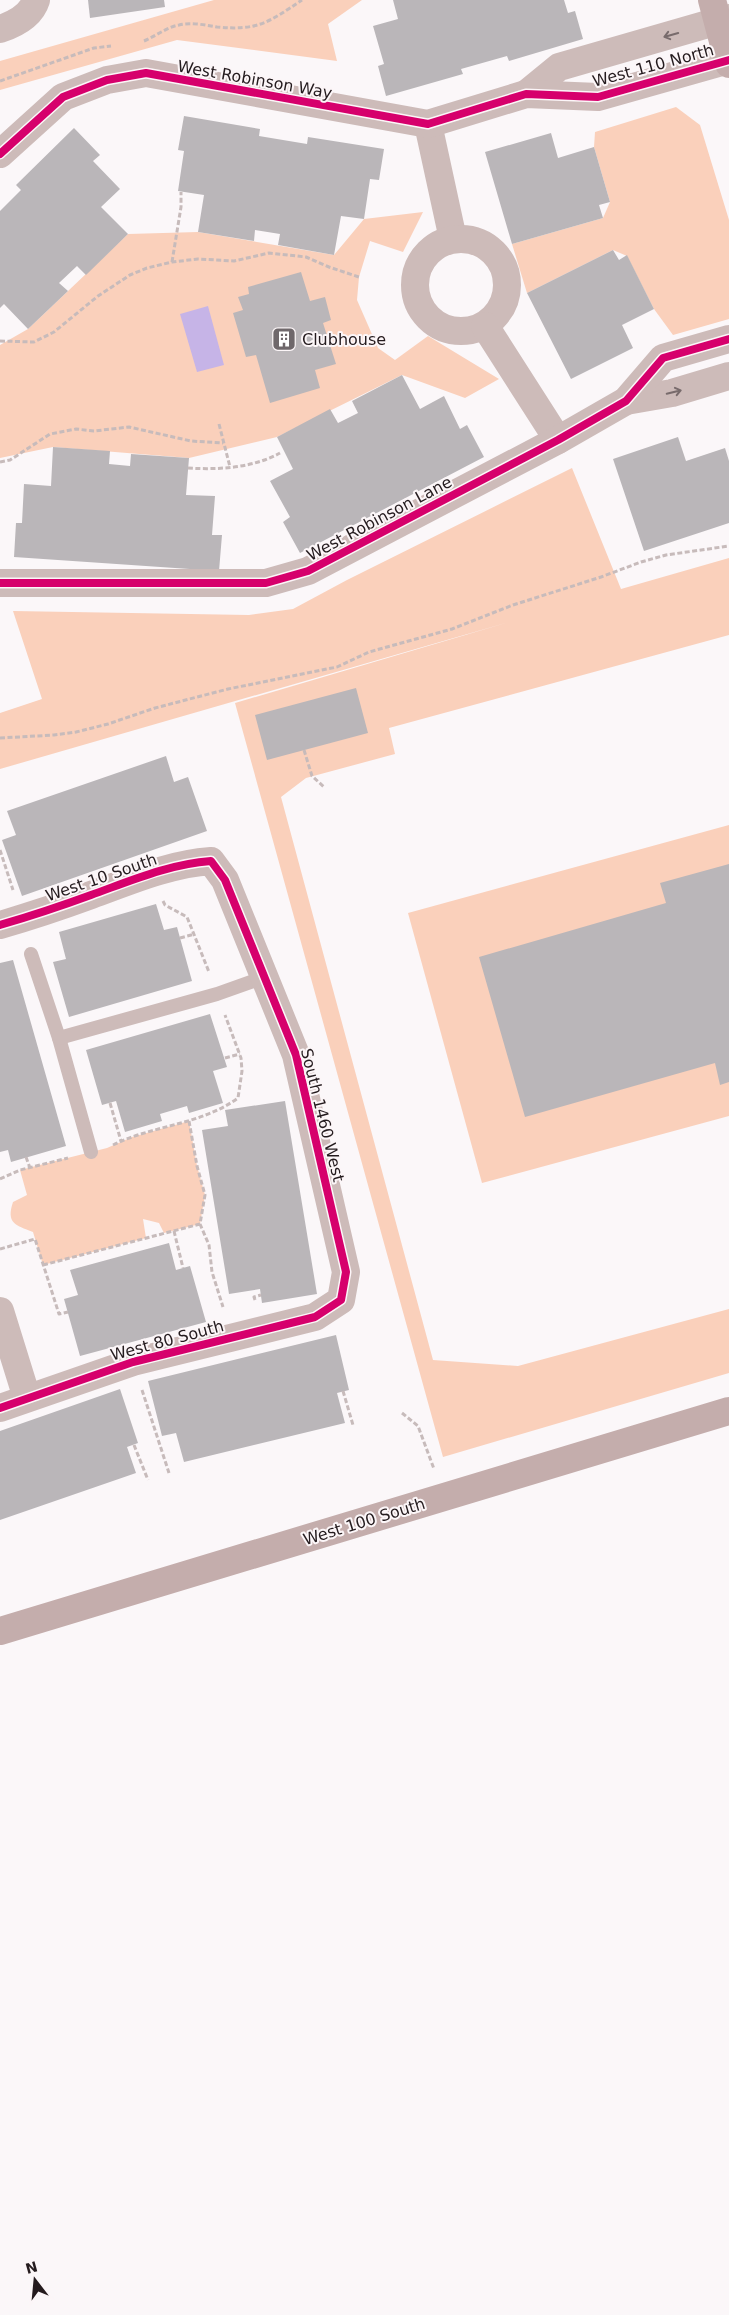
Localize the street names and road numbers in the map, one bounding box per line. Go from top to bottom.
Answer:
street label: West 110 North [590,40,716,91]
street label: West Robinson Way [176,57,334,102]
street label: West Robinson Lane [304,472,455,565]
street label: West 10 South [43,850,159,905]
street label: South 1460 West [297,1046,348,1184]
street label: West 80 South [108,1316,226,1365]
street label: West 100 South [301,1494,427,1549]

